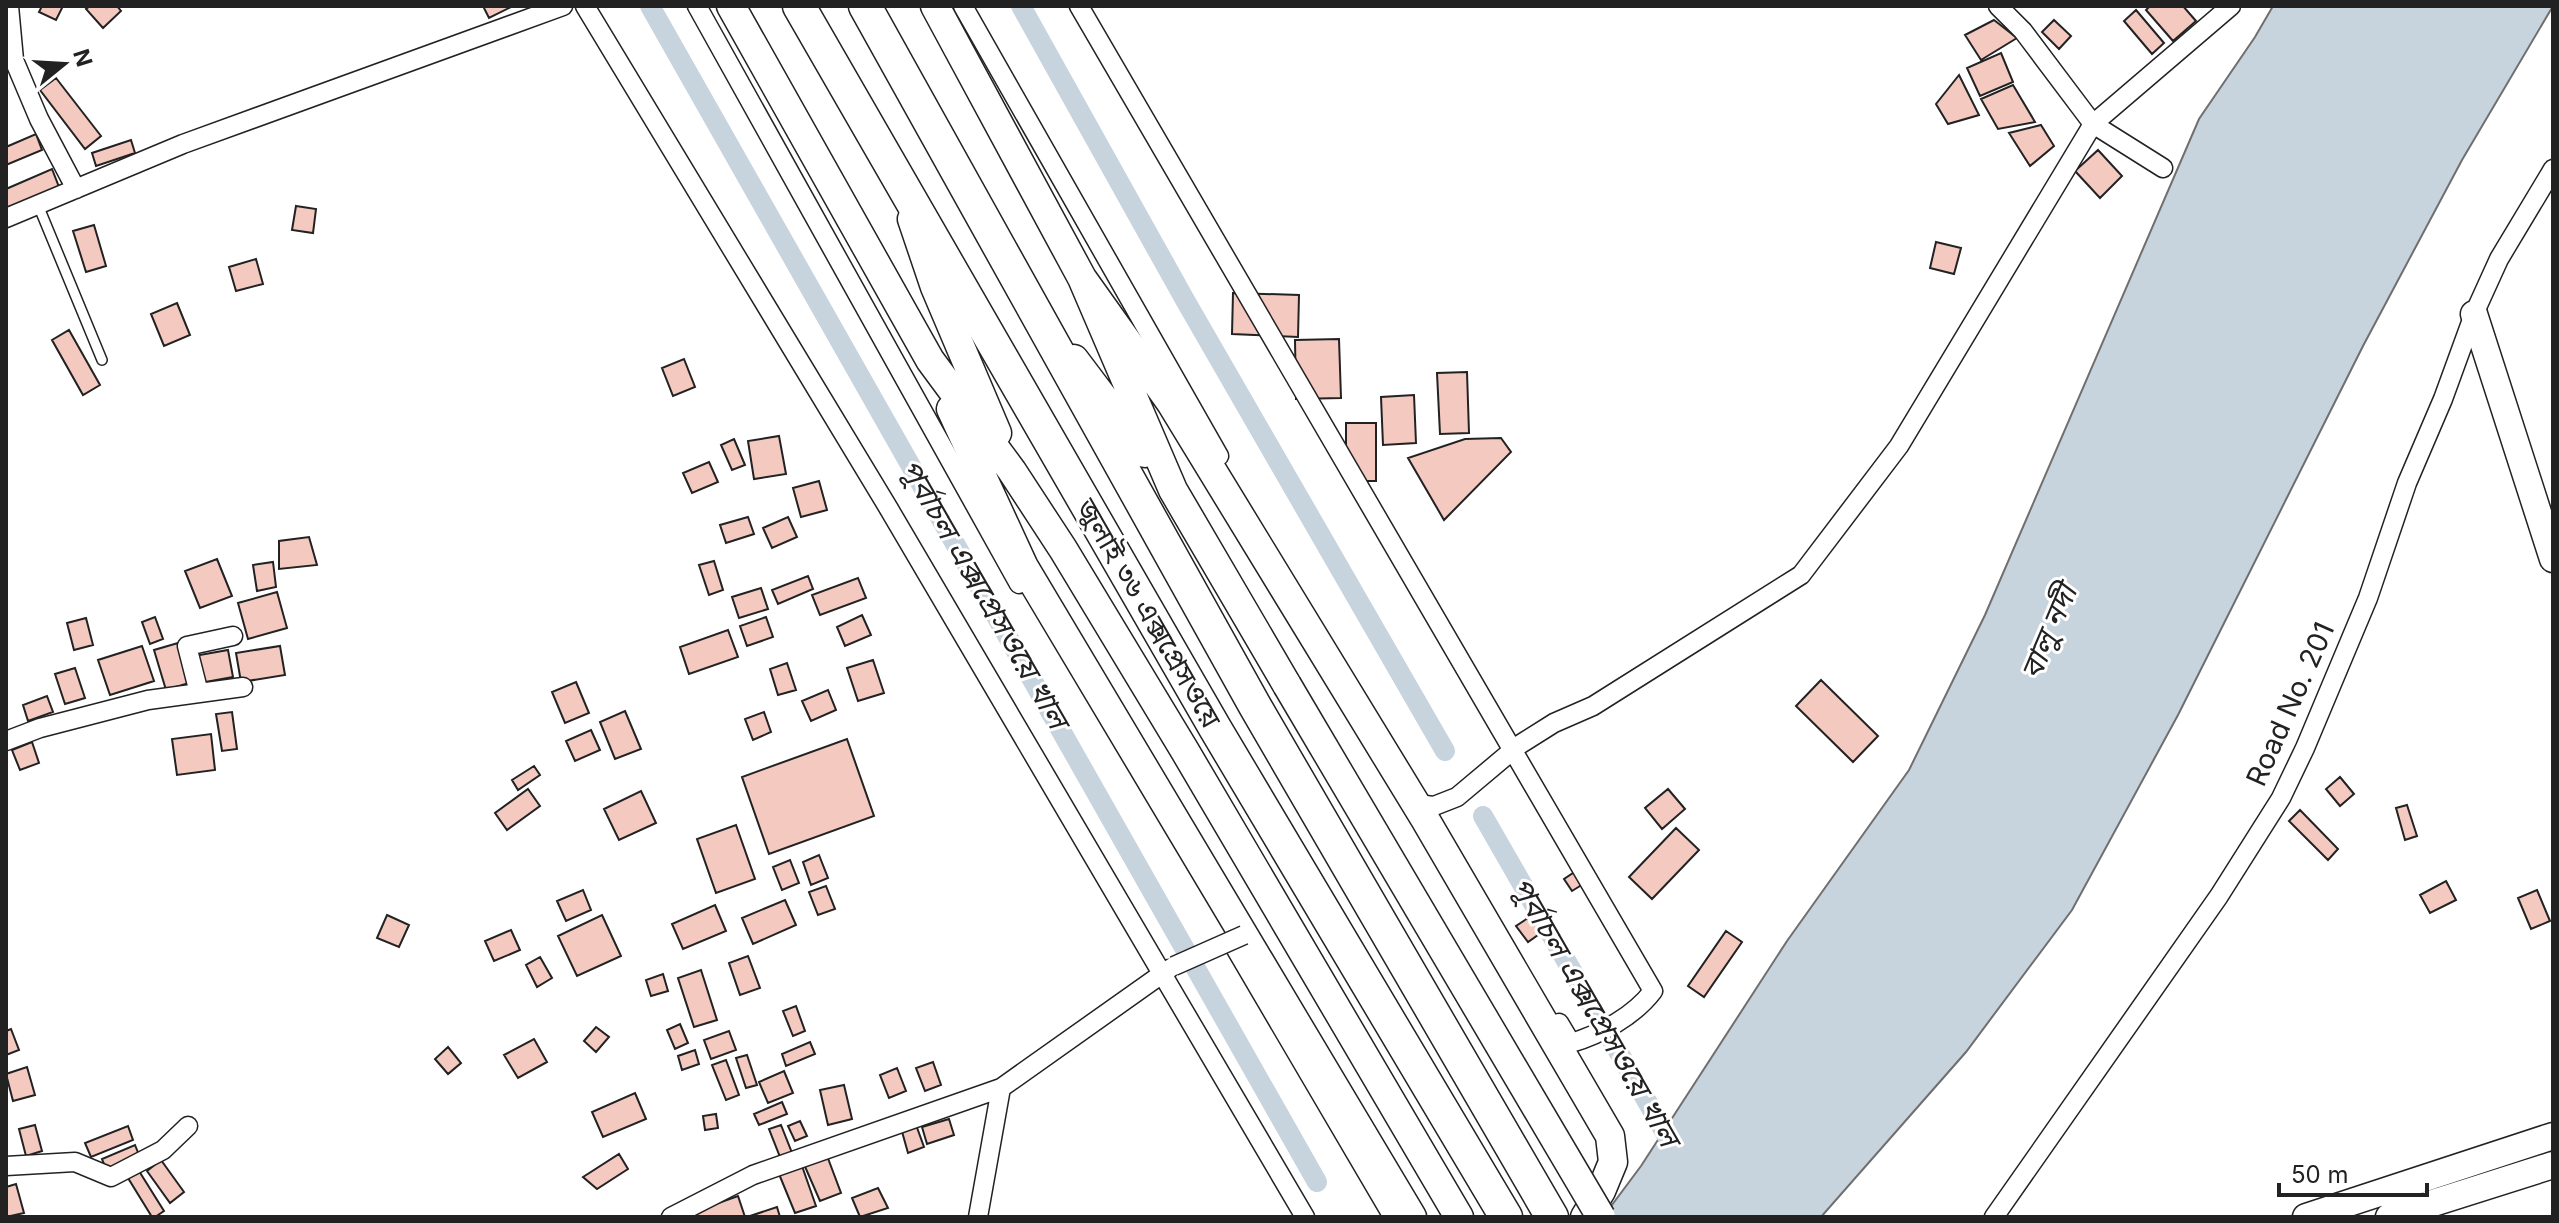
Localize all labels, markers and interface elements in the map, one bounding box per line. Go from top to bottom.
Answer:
north arrow [24,24,104,104]
text: N [68,46,98,70]
water label: পূর্বাচল এক্সপ্রেসওয়ে খাল [892,452,1079,739]
street label: জুলাই ৩৬ এক্সপ্রেসওয়ে [1069,492,1229,734]
water label: বালু নদী [2012,574,2086,684]
street label: Road No. 201 [2239,617,2341,791]
water label: পূর্বাচল এক্সপ্রেসওয়ে খাল [1503,870,1690,1157]
scale bar [2279,1147,2427,1197]
text: 50 m [2291,1160,2349,1189]

